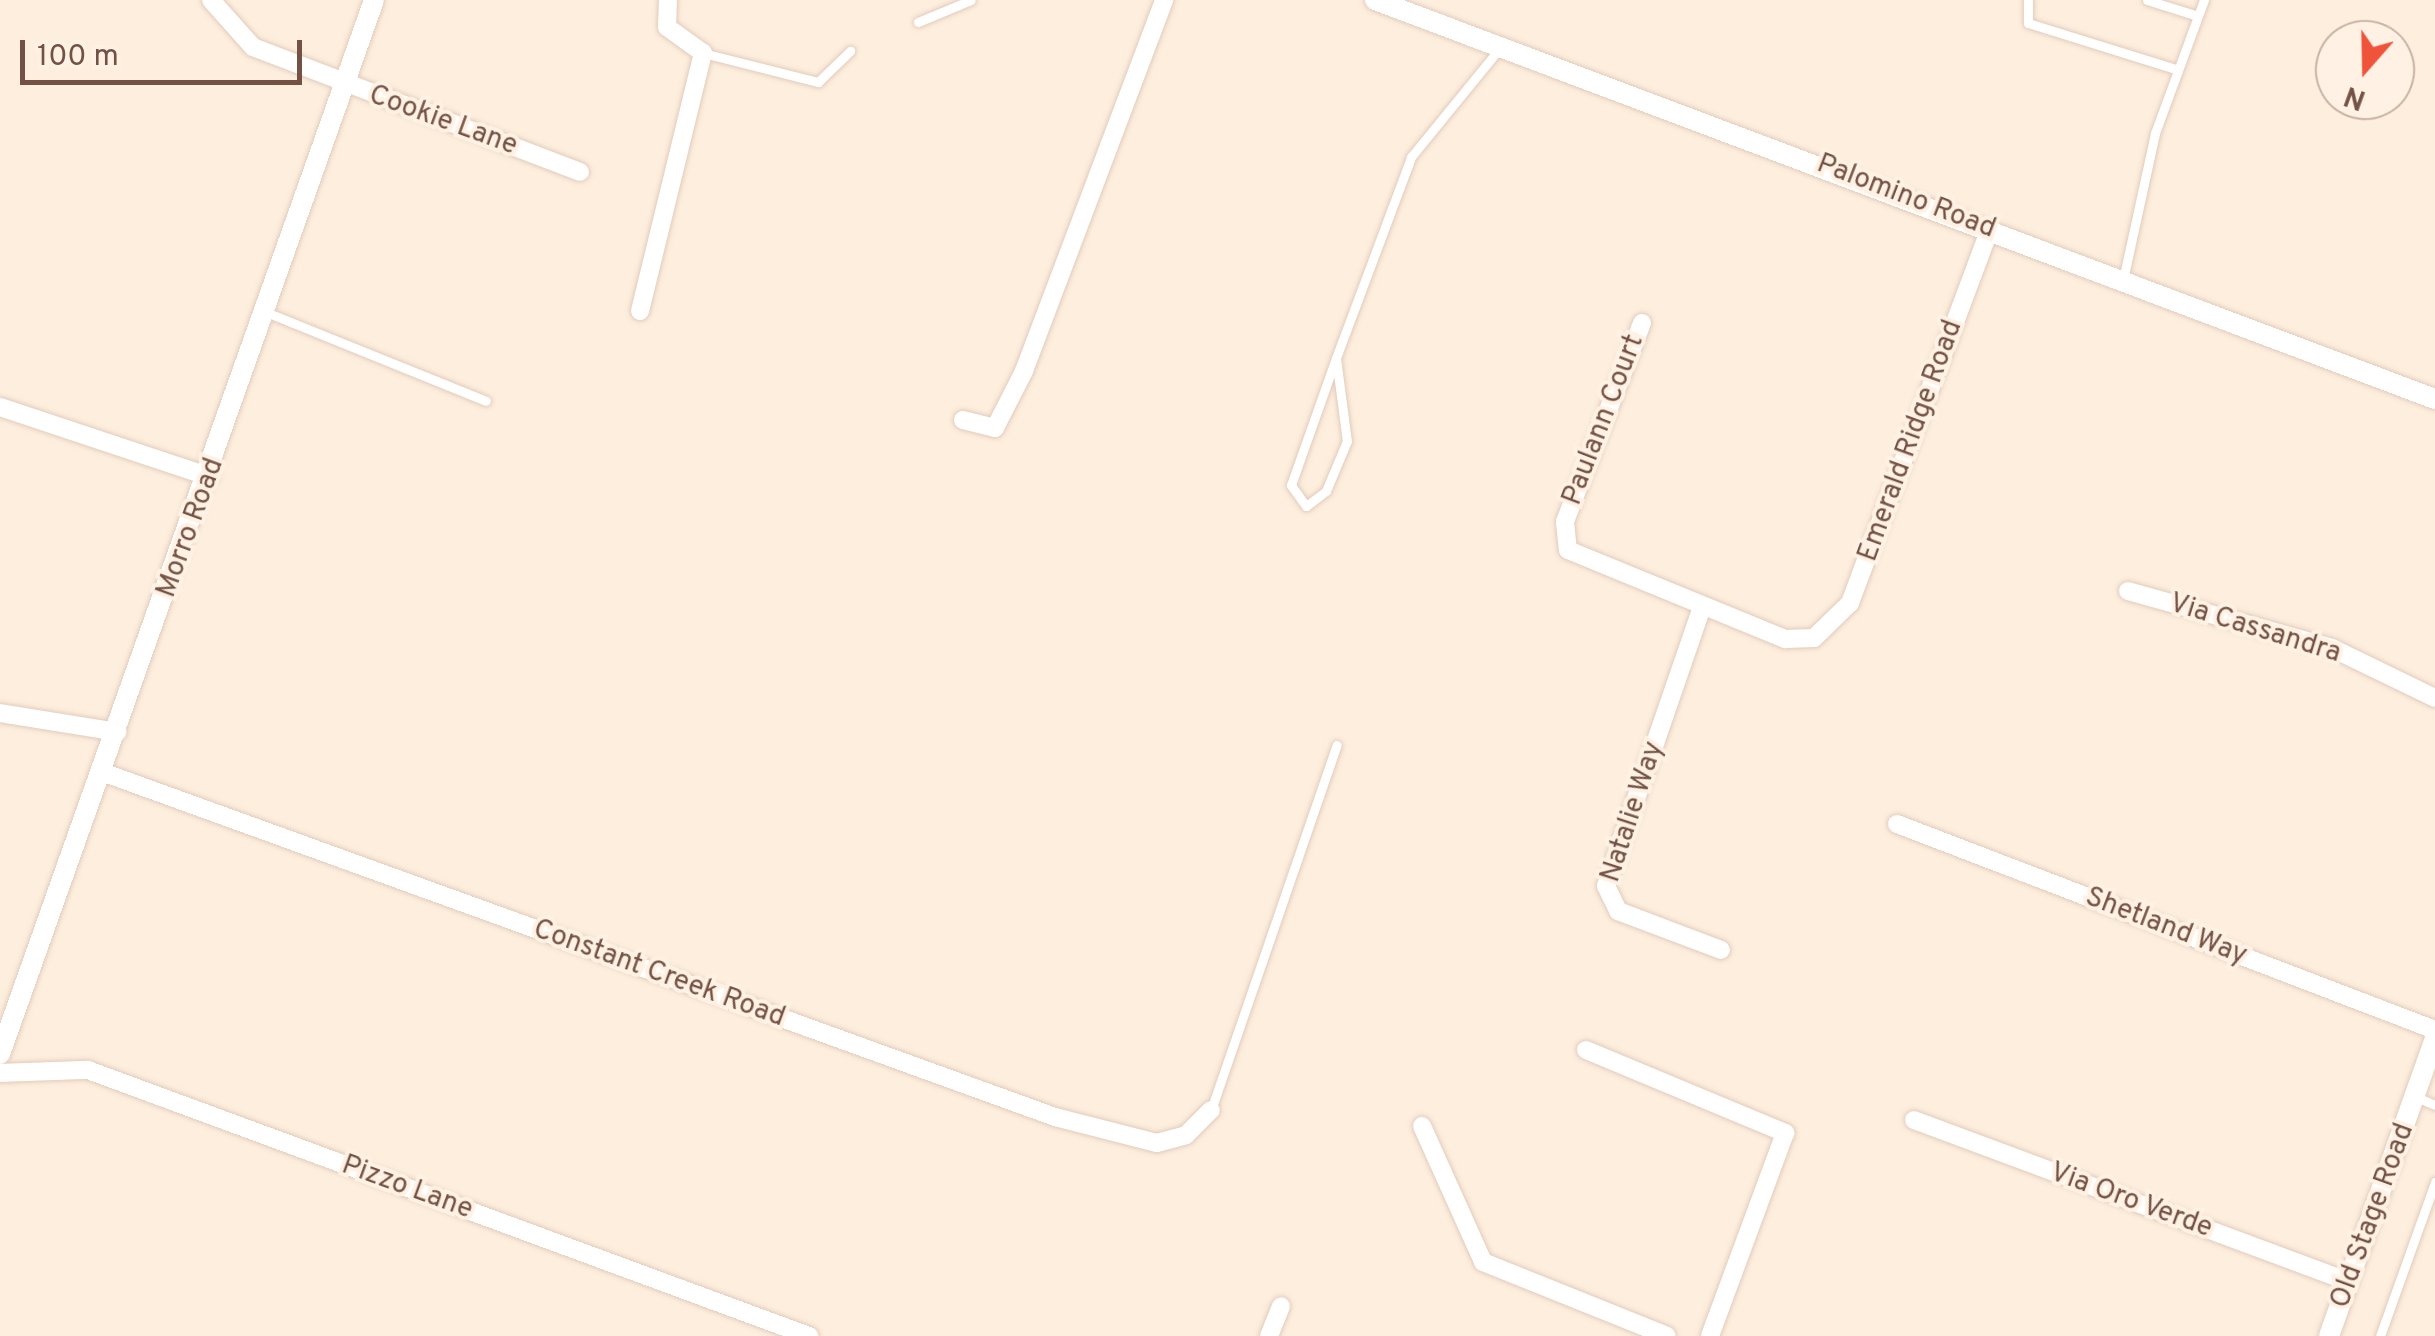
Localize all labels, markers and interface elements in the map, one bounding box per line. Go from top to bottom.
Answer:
scale bar [25,20,308,82]
north arrow [2315,20,2415,120]
text: 100 m [37,39,119,76]
text: N [2340,76,2371,117]
street label: Cookie Lane [364,79,522,163]
street label: Palomino Road [1812,148,2000,246]
street label: Emerald Ridge Road [1852,316,1970,566]
street label: Paulann Court [1556,330,1652,510]
street label: Morro Road [150,454,232,602]
street label: Via Cassandra [2165,587,2345,671]
street label: Natalie Way [1594,737,1672,887]
street label: Shetland Way [2080,881,2252,973]
street label: Constant Creek Road [529,913,789,1035]
street label: Old Stage Road [2324,1119,2422,1313]
street label: Pizzo Lane [337,1149,477,1227]
street label: Via Oro Verde [2045,1156,2217,1246]

